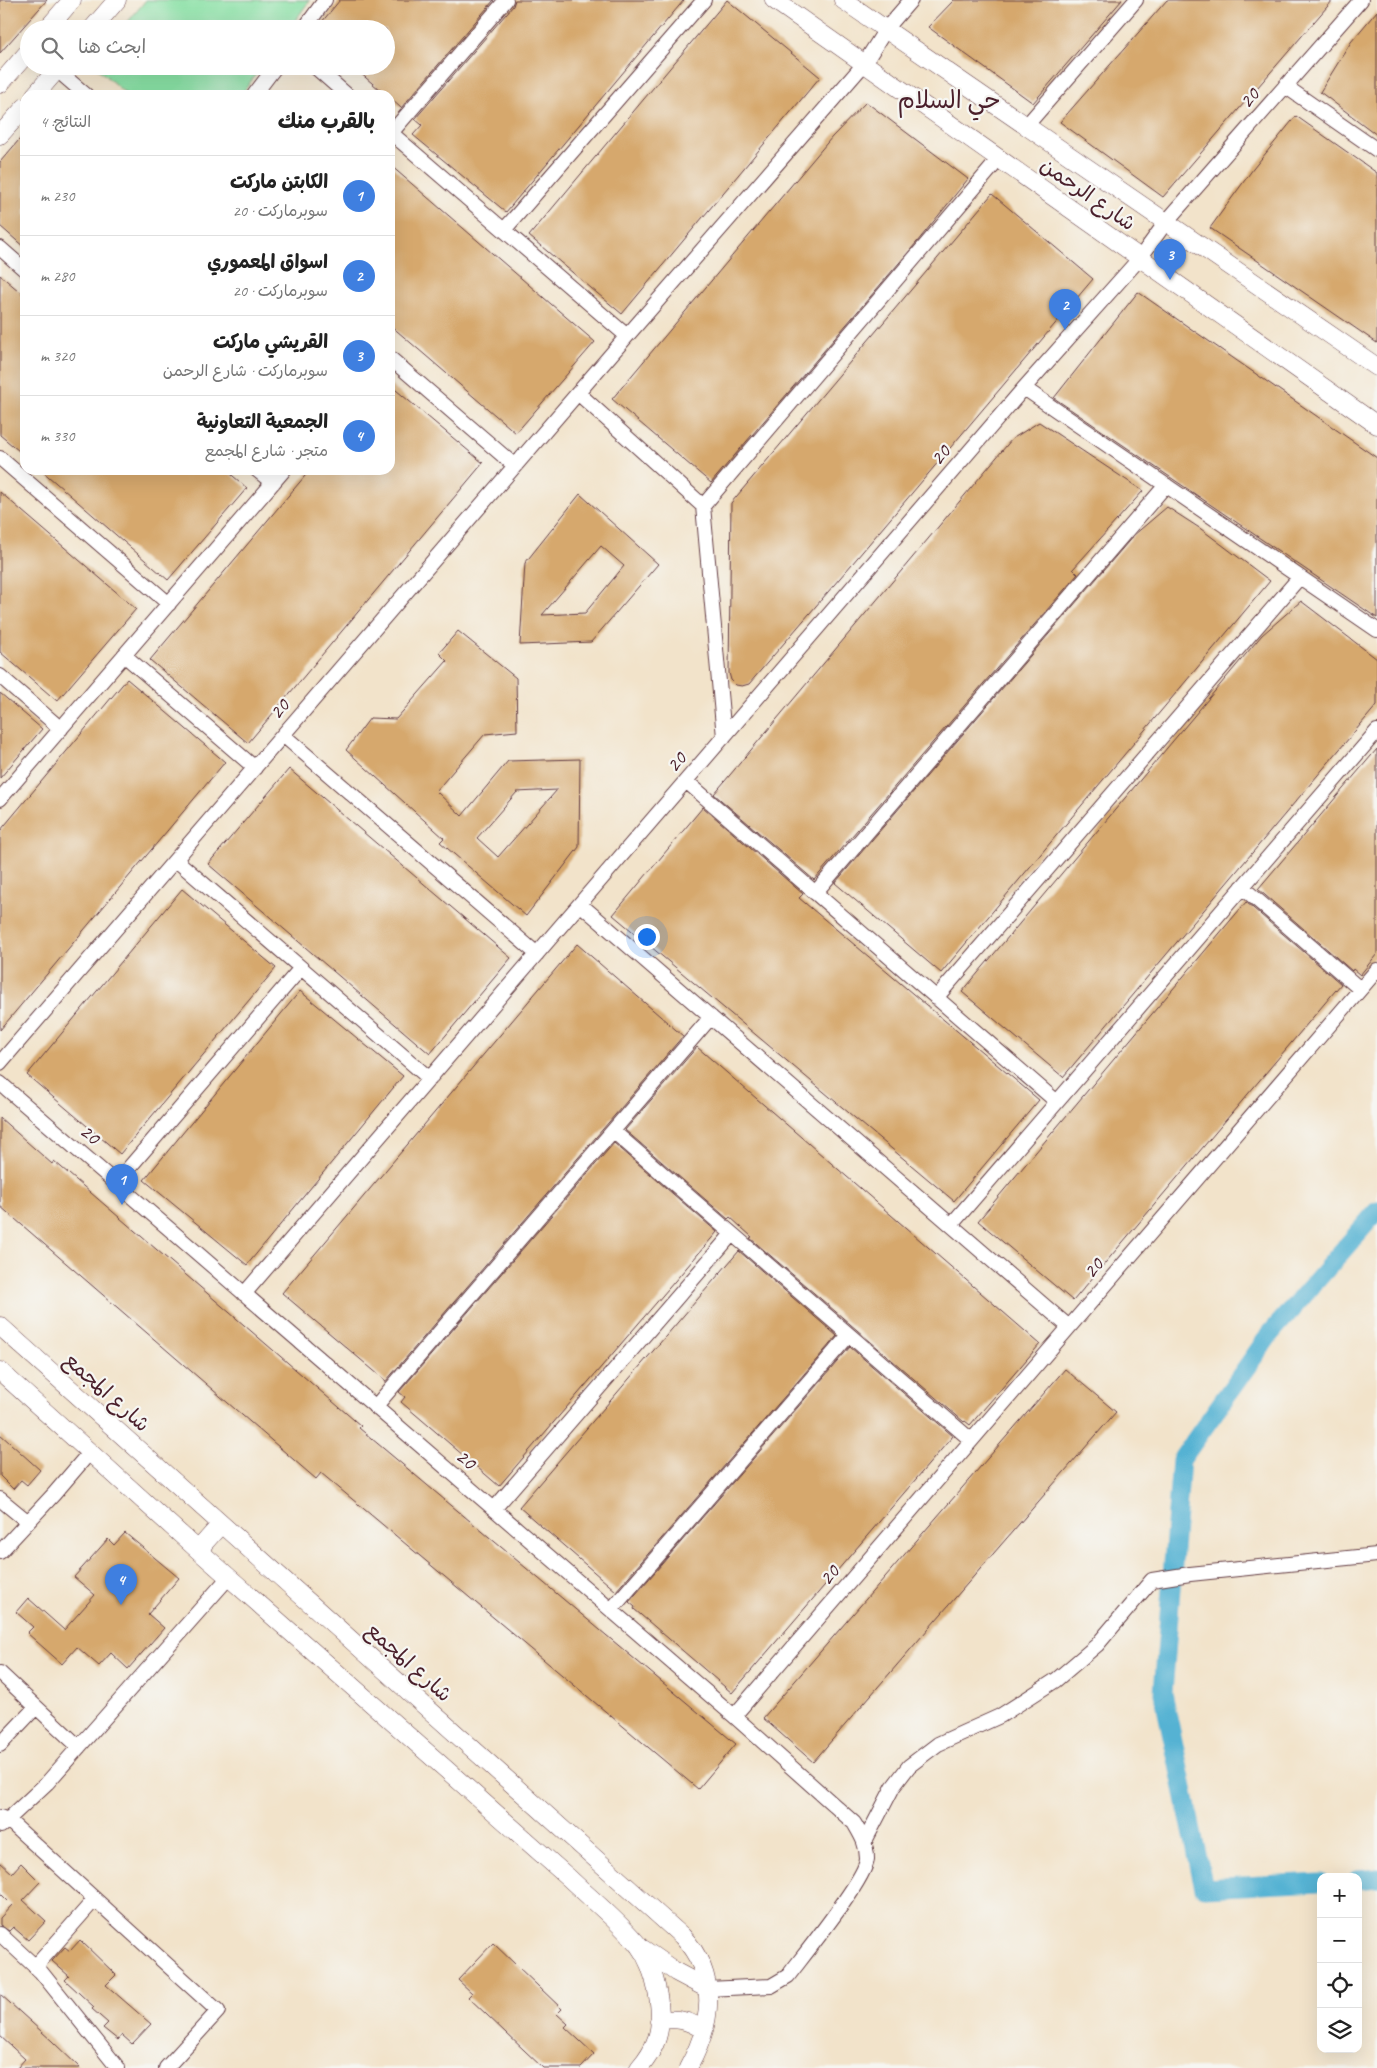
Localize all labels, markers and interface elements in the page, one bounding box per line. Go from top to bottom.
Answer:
search box [20,20,395,75]
icon: search [38,34,66,62]
text: ابحث هنا [78,35,146,59]
street label: 20 [1233,81,1266,114]
district label: حي السلام [897,85,1001,121]
text: بالقرب منك [278,108,375,134]
text: النتائج: 4 [40,112,91,132]
street label: شارع الرحمن [1034,152,1141,238]
text: الكابتن ماركت [230,170,328,194]
text: 230 m [40,186,74,206]
text: 1 [355,186,363,206]
text: سوبرماركت · 20 [233,201,328,221]
pin: 3 [1154,239,1186,280]
text: اسواق المعموري [207,250,328,274]
text: 280 m [40,266,74,286]
text: 2 [355,266,363,286]
text: سوبرماركت · 20 [233,281,328,301]
pin: 2 [1049,289,1081,330]
text: القريشي ماركت [213,330,328,354]
text: 320 m [40,346,74,366]
text: 3 [355,346,363,366]
text: سوبرماركت · شارع الرحمن [163,361,328,381]
text: الجمعية التعاونية [196,410,328,434]
text: 330 m [40,426,74,446]
text: 4 [355,426,363,446]
street label: 20 [924,438,957,471]
text: متجر · شارع المجمع [205,441,328,461]
street label: 20 [263,692,296,725]
street label: 20 [660,745,693,778]
your location [634,924,660,950]
street label: 20 [74,1118,107,1151]
pin: 1 [106,1164,138,1205]
street label: 20 [1077,1251,1110,1284]
street label: شارع المجمع [57,1347,155,1439]
street label: 20 [450,1443,483,1476]
street label: 20 [813,1558,846,1591]
pin: 4 [105,1564,137,1605]
street label: شارع المجمع [359,1617,457,1709]
map controls [1317,1873,1362,2053]
button: + [1317,1873,1362,1918]
button: − [1317,1918,1362,1963]
button: locate [1317,1963,1362,2008]
button: layers [1317,2008,1362,2053]

